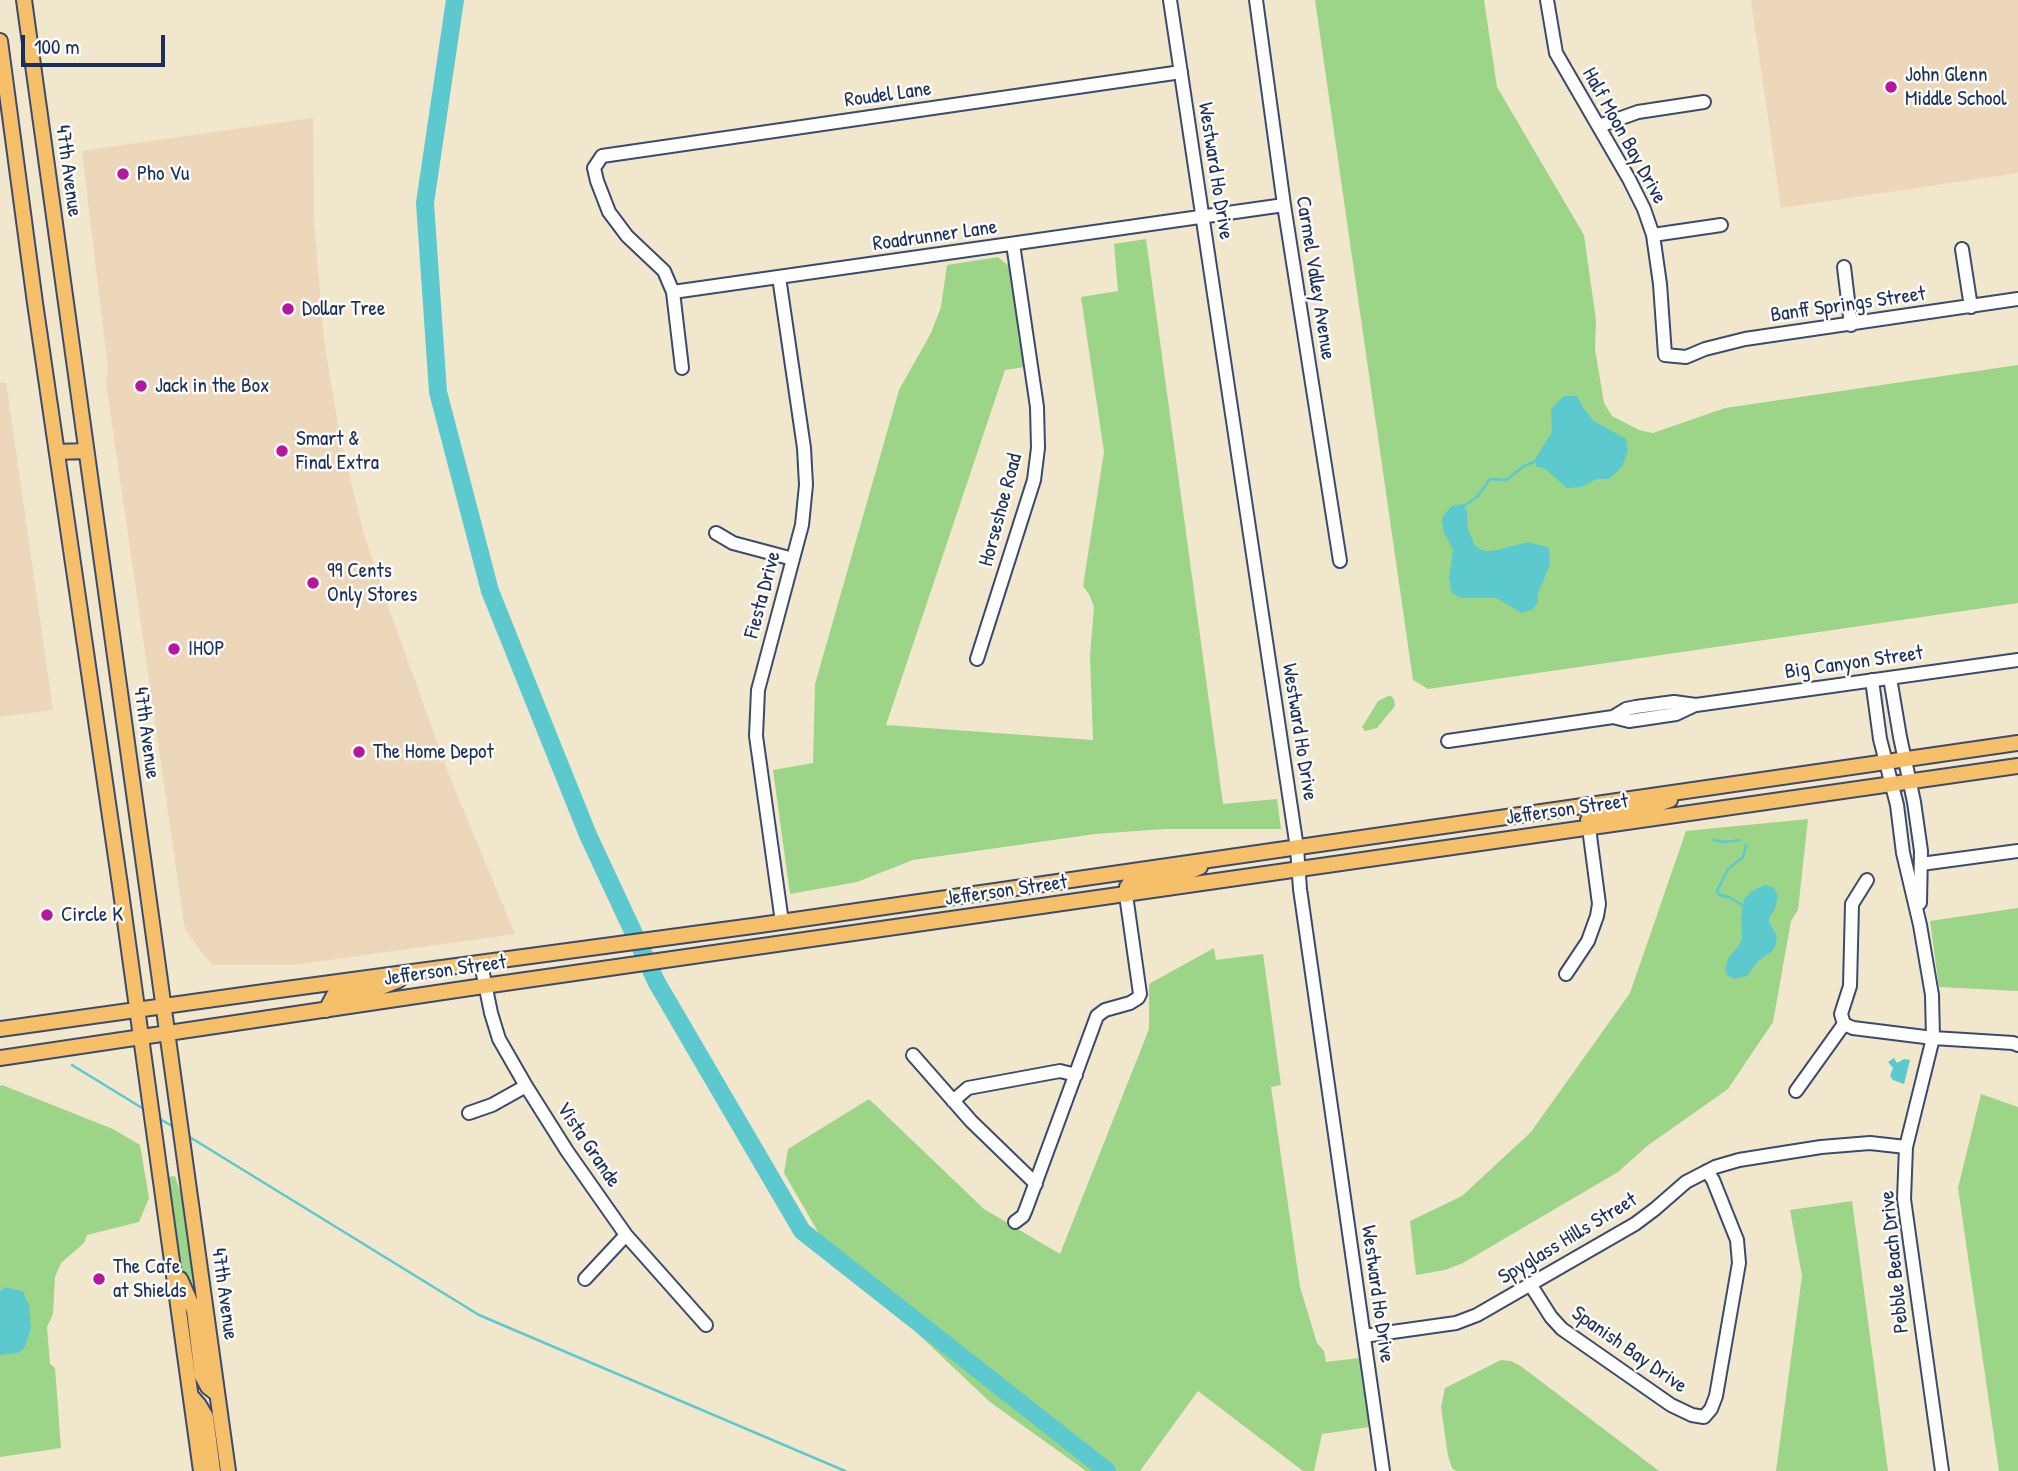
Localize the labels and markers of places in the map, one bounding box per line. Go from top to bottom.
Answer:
place label: John Glenn Middle School [1905,62,2006,112]
marker: John Glenn Middle School [1883,79,1899,95]
place label: Pho Vu [137,161,189,187]
marker: Pho Vu [115,166,131,182]
place label: Dollar Tree [302,296,385,322]
marker: Dollar Tree [280,301,296,317]
place label: Jack in the Box [155,373,269,399]
marker: Jack in the Box [133,378,149,394]
place label: Smart & Final Extra [296,426,379,476]
marker: Smart & Final Extra [274,443,290,459]
place label: 99 Cents Only Stores [327,558,417,608]
marker: 99 Cents Only Stores [305,575,321,591]
place label: IHOP [188,636,225,662]
marker: IHOP [166,641,182,657]
place label: The Home Depot [373,739,494,765]
marker: The Home Depot [351,744,367,760]
place label: Circle K [61,902,123,928]
marker: Circle K [39,907,55,923]
place label: The Cafe at Shields [113,1254,187,1304]
marker: The Cafe at Shields [91,1271,107,1287]

